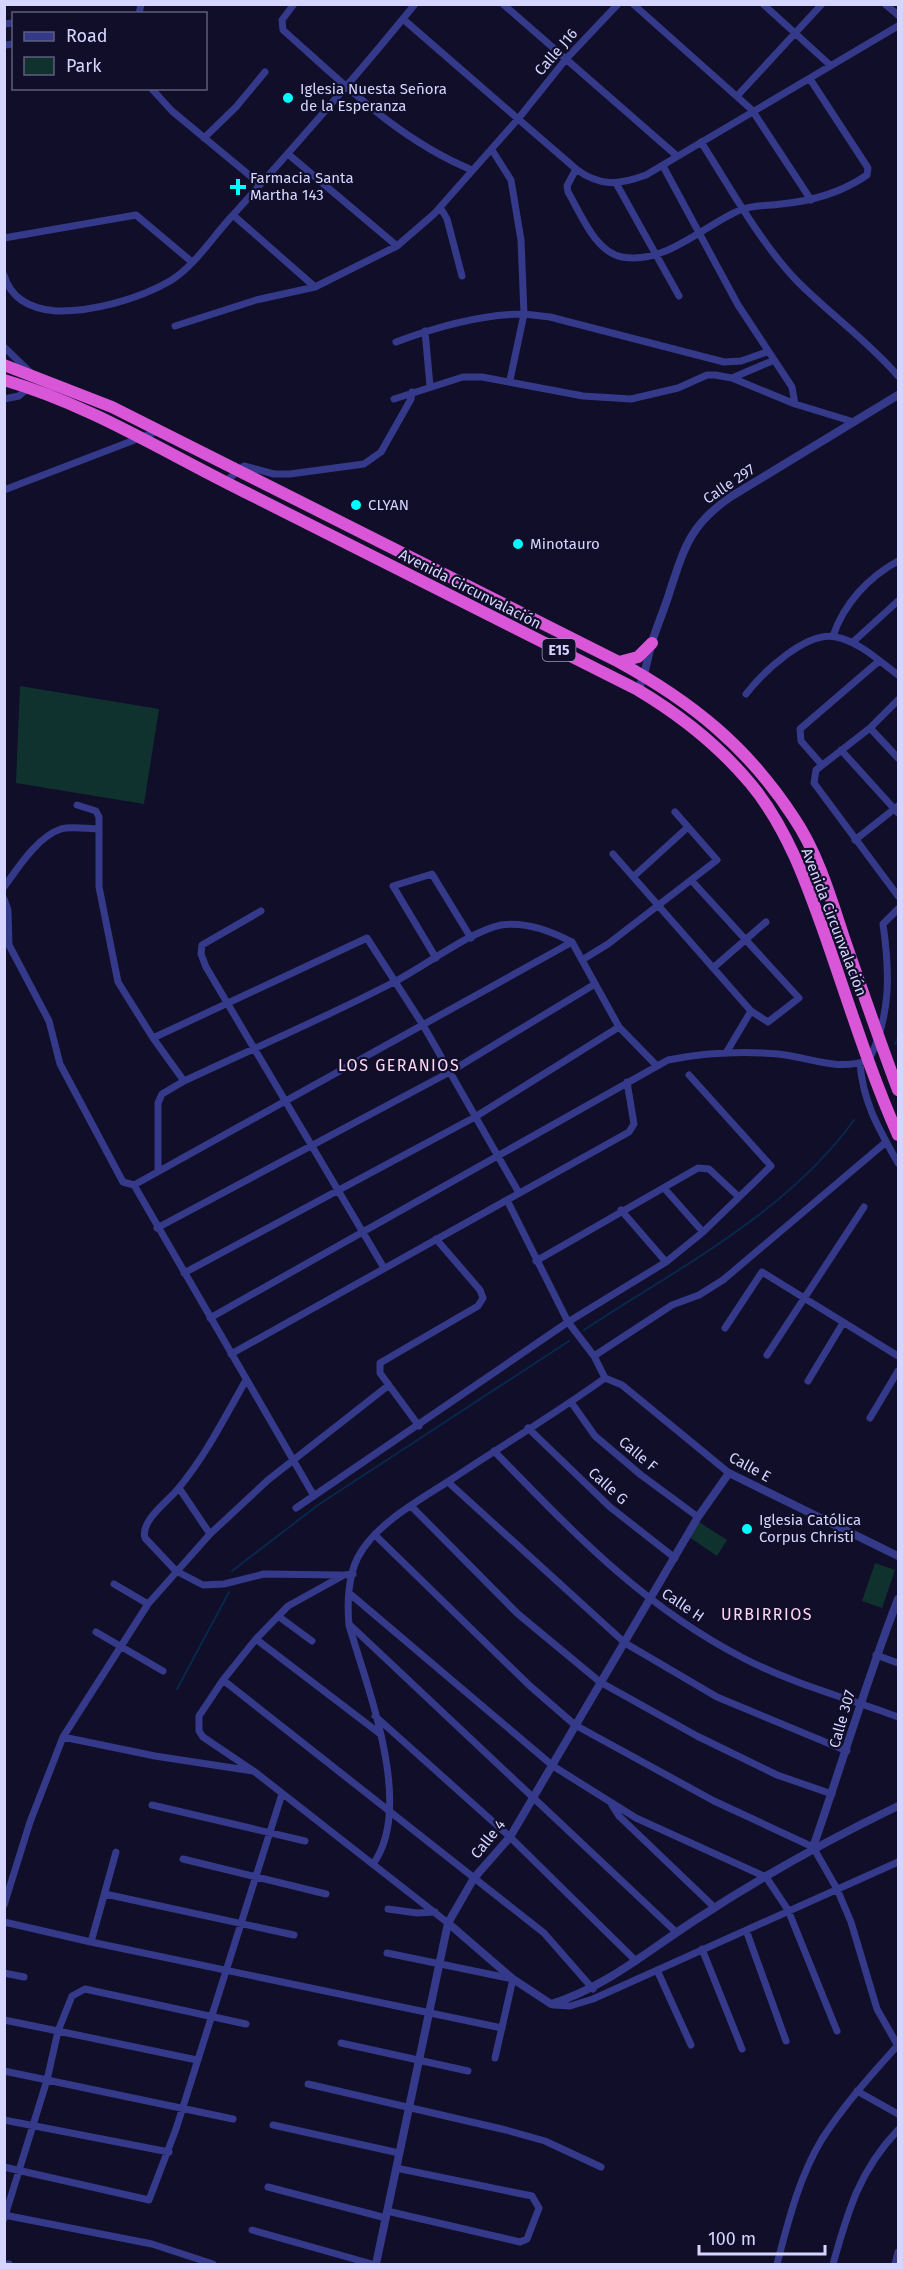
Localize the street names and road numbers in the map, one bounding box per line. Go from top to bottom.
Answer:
street label: Calle J16 [531,25,581,79]
street label: Calle 297 [700,460,759,508]
street label: Avenida Circunvalación [396,545,544,633]
road number: E15 [542,639,576,661]
street label: Avenida Circunvalación [797,845,871,999]
street label: Calle F [615,1433,661,1475]
street label: Calle E [726,1448,774,1486]
street label: Calle G [585,1464,631,1508]
street label: Calle H [658,1584,708,1626]
street label: Calle 307 [825,1688,859,1750]
street label: Calle 4 [467,1816,509,1862]

